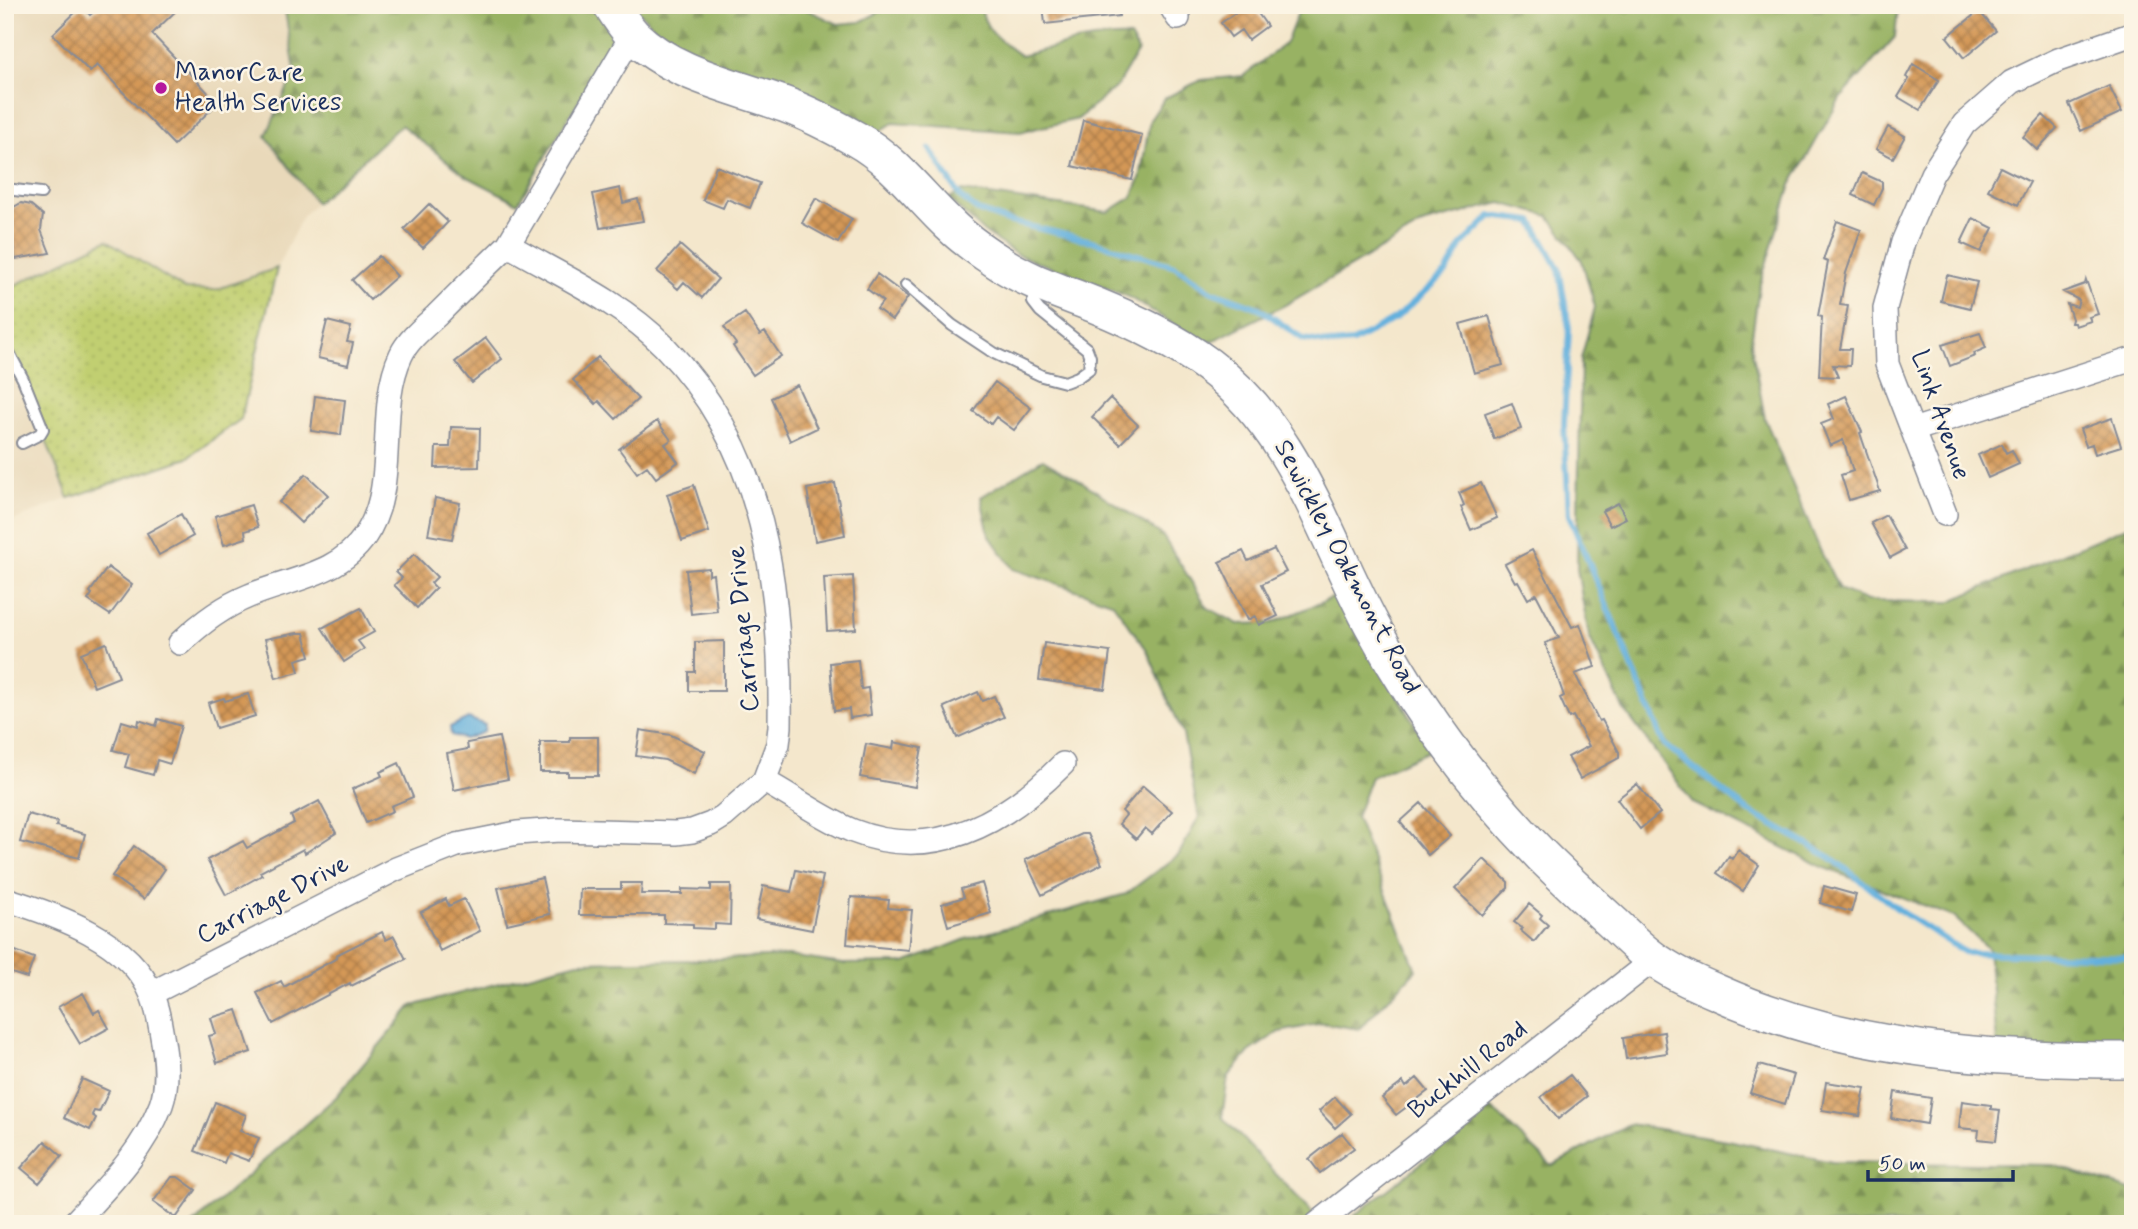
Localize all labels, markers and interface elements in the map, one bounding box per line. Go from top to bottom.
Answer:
place label: ManorCare Health Services [175,56,342,120]
marker: ManorCare Health Services [153,80,169,96]
street label: Link Avenue [1902,346,1978,484]
street label: Sewickley Oakmont Road [1265,434,1429,700]
street label: Carriage Drive [720,545,768,713]
street label: Carriage Drive [191,847,355,953]
street label: Buckhill Road [1401,1013,1535,1127]
scale bar [1868,1138,2014,1182]
text: 50 m [1879,1150,1926,1178]

